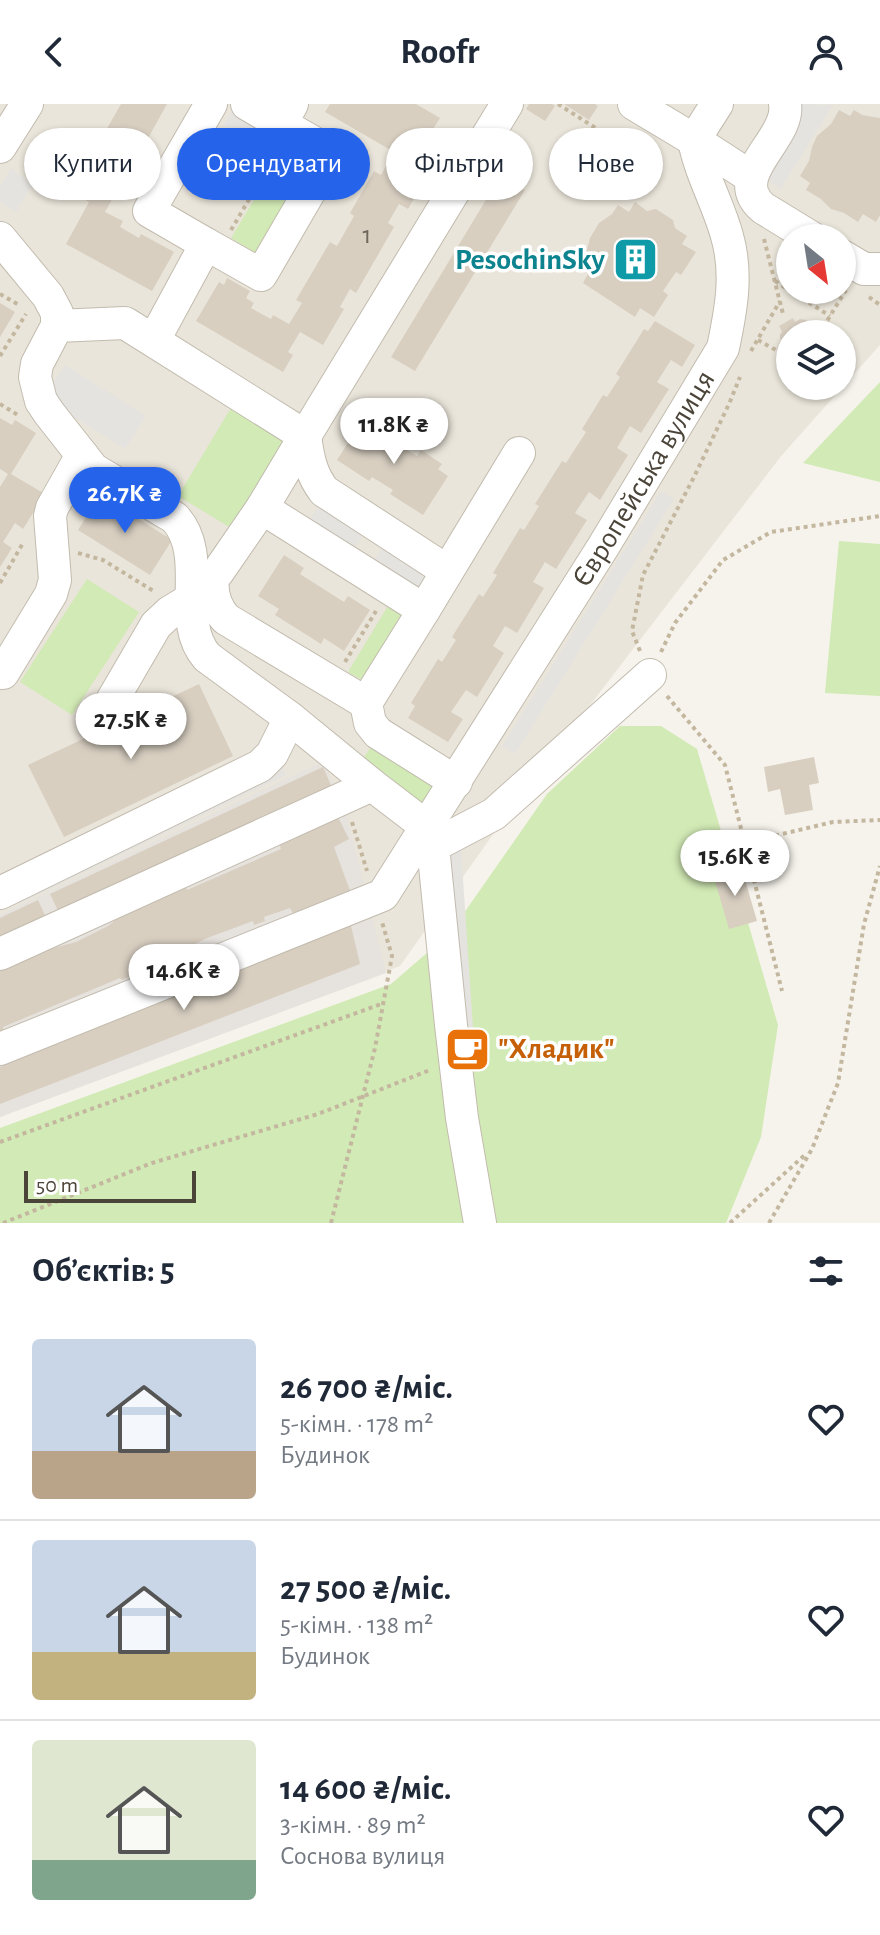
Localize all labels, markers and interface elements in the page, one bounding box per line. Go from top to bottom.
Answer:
icon: back [32,30,76,74]
icon: person [804,30,848,74]
text: Roofr [400,34,480,70]
chip: Купити [24,128,161,200]
chip: Орендувати [177,128,370,200]
chip: Фільтри [386,128,533,200]
chip: Нове [549,128,663,200]
house number: 1 [363,222,371,248]
north arrow [776,224,856,304]
map controls [776,224,856,400]
building icon: PesochinSky [612,236,660,284]
place label: PesochinSky [455,245,606,275]
button: layers [776,320,856,400]
street label: Європейська вулиця [567,365,721,592]
pin: 11.8K ₴ [320,398,468,466]
text: 11.8K ₴ [358,411,430,437]
pin: 26.7K ₴ [51,467,199,535]
text: 26.7K ₴ [87,480,163,506]
pin: 27.5K ₴ [57,693,205,761]
text: 27.5K ₴ [94,706,168,732]
pin: 15.6K ₴ [661,830,809,898]
text: 15.6K ₴ [698,843,772,869]
pin: 14.6K ₴ [110,944,258,1012]
text: 14.6K ₴ [146,957,222,983]
cafe icon: "Хладик" [443,1025,491,1073]
place label: "Хладик" [498,1034,615,1064]
scale bar [24,1167,196,1203]
text: 50 m [36,1174,78,1196]
icon: filters [804,1249,848,1293]
text: Об’єктів: 5 [32,1254,175,1288]
icon: home [96,1371,192,1467]
text: 26 700 ₴/міс. [280,1371,453,1405]
icon: heart [804,1397,848,1441]
text: 5-кімн. · 178 m² [280,1411,433,1437]
text: Будинок [280,1442,370,1468]
icon: home [96,1572,192,1668]
text: 27 500 ₴/міс. [280,1572,451,1606]
icon: heart [804,1598,848,1642]
text: 5-кімн. · 138 m² [280,1612,433,1638]
text: Будинок [280,1643,370,1669]
icon: home [96,1772,192,1868]
text: 14 600 ₴/міс. [280,1772,452,1806]
icon: heart [804,1798,848,1842]
text: 3-кімн. · 89 m² [280,1812,426,1838]
text: Соснова вулиця [280,1843,445,1869]

